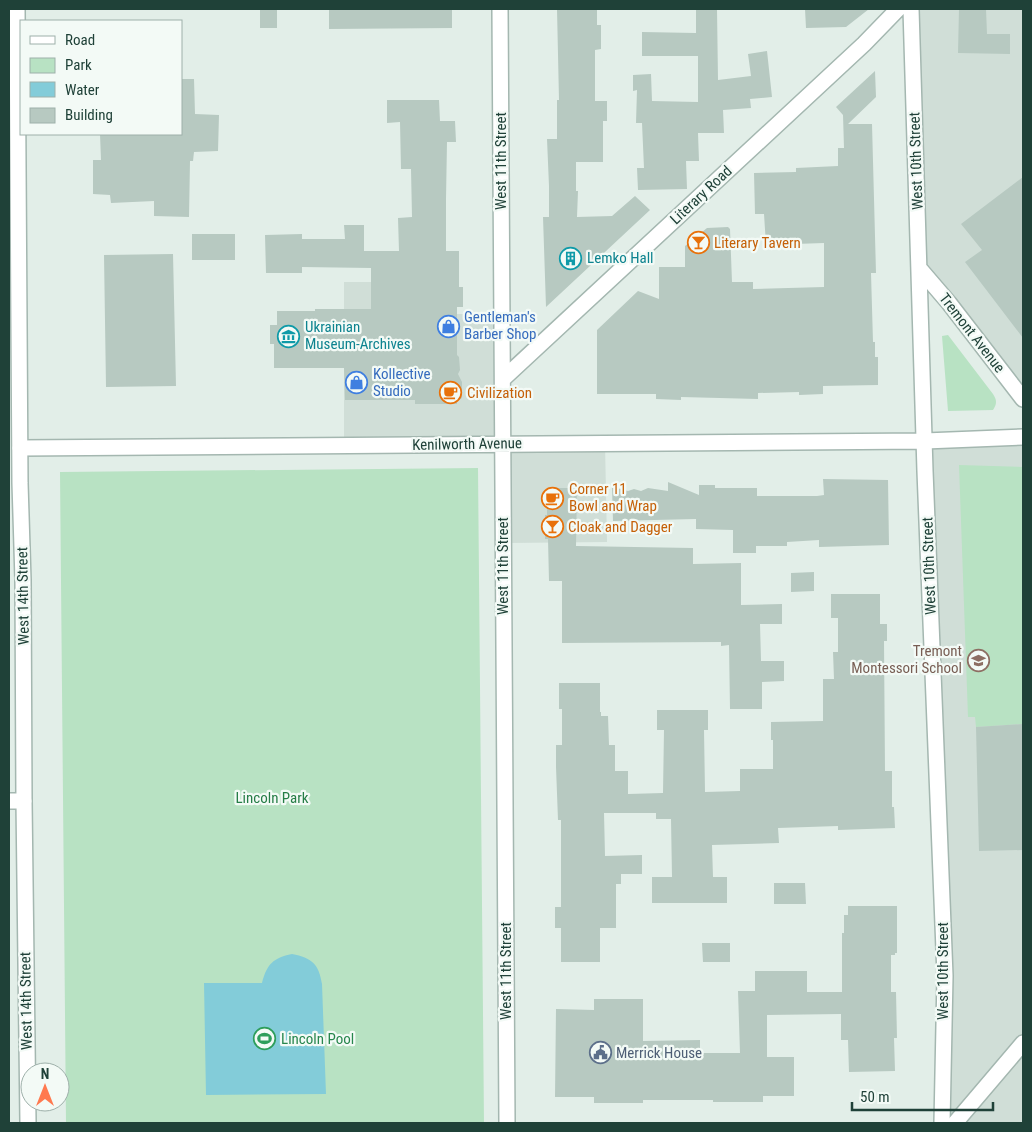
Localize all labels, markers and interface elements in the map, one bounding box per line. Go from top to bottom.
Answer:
legend [20,20,182,135]
text: Road [65,31,95,49]
text: Park [65,56,92,74]
text: Water [65,81,100,99]
text: Building [65,106,113,124]
street label: West 11th Street [492,112,510,210]
street label: West 10th Street [905,112,927,210]
street label: Literary Road [666,162,736,228]
bar icon: Literary Tavern [686,231,710,255]
place label: Literary Tavern [714,234,801,252]
building icon: Lemko Hall [559,246,583,270]
place label: Lemko Hall [587,249,654,267]
street label: Tremont Avenue [935,290,1009,376]
place label: Gentleman's Barber Shop [464,308,536,343]
shop icon: Gentleman's Barber Shop [436,314,460,338]
place label: Ukrainian Museum-Archives [305,318,411,353]
museum icon: Ukrainian Museum-Archives [277,324,301,348]
place label: Kollective Studio [373,365,431,400]
shop icon: Kollective Studio [345,371,369,395]
cafe icon: Civilization [439,381,463,405]
place label: Civilization [467,384,532,402]
street label: Kenilworth Avenue [412,434,522,454]
place label: Corner 11 Bowl and Wrap [569,480,657,515]
cafe icon: Corner 11 Bowl and Wrap [541,486,565,510]
bar icon: Cloak and Dagger [540,515,564,539]
street label: West 11th Street [494,517,512,615]
street label: West 10th Street [918,517,940,615]
place label: Cloak and Dagger [568,518,673,536]
street label: West 14th Street [13,547,33,645]
place label: Tremont Montessori School [851,642,962,677]
school or university icon: Tremont Montessori School [966,648,990,672]
park label: Lincoln Park [235,789,309,807]
street label: West 11th Street [497,922,515,1020]
street label: West 10th Street [934,922,952,1020]
street label: West 14th Street [16,952,36,1050]
sports icon: Lincoln Pool [253,1027,277,1051]
place label: Lincoln Pool [281,1030,354,1048]
public building icon: Merrick House [588,1041,612,1065]
place label: Merrick House [616,1044,702,1062]
north arrow [20,1062,70,1112]
text: N [41,1066,49,1082]
scale bar [852,1080,993,1112]
text: 50 m [860,1088,890,1106]

